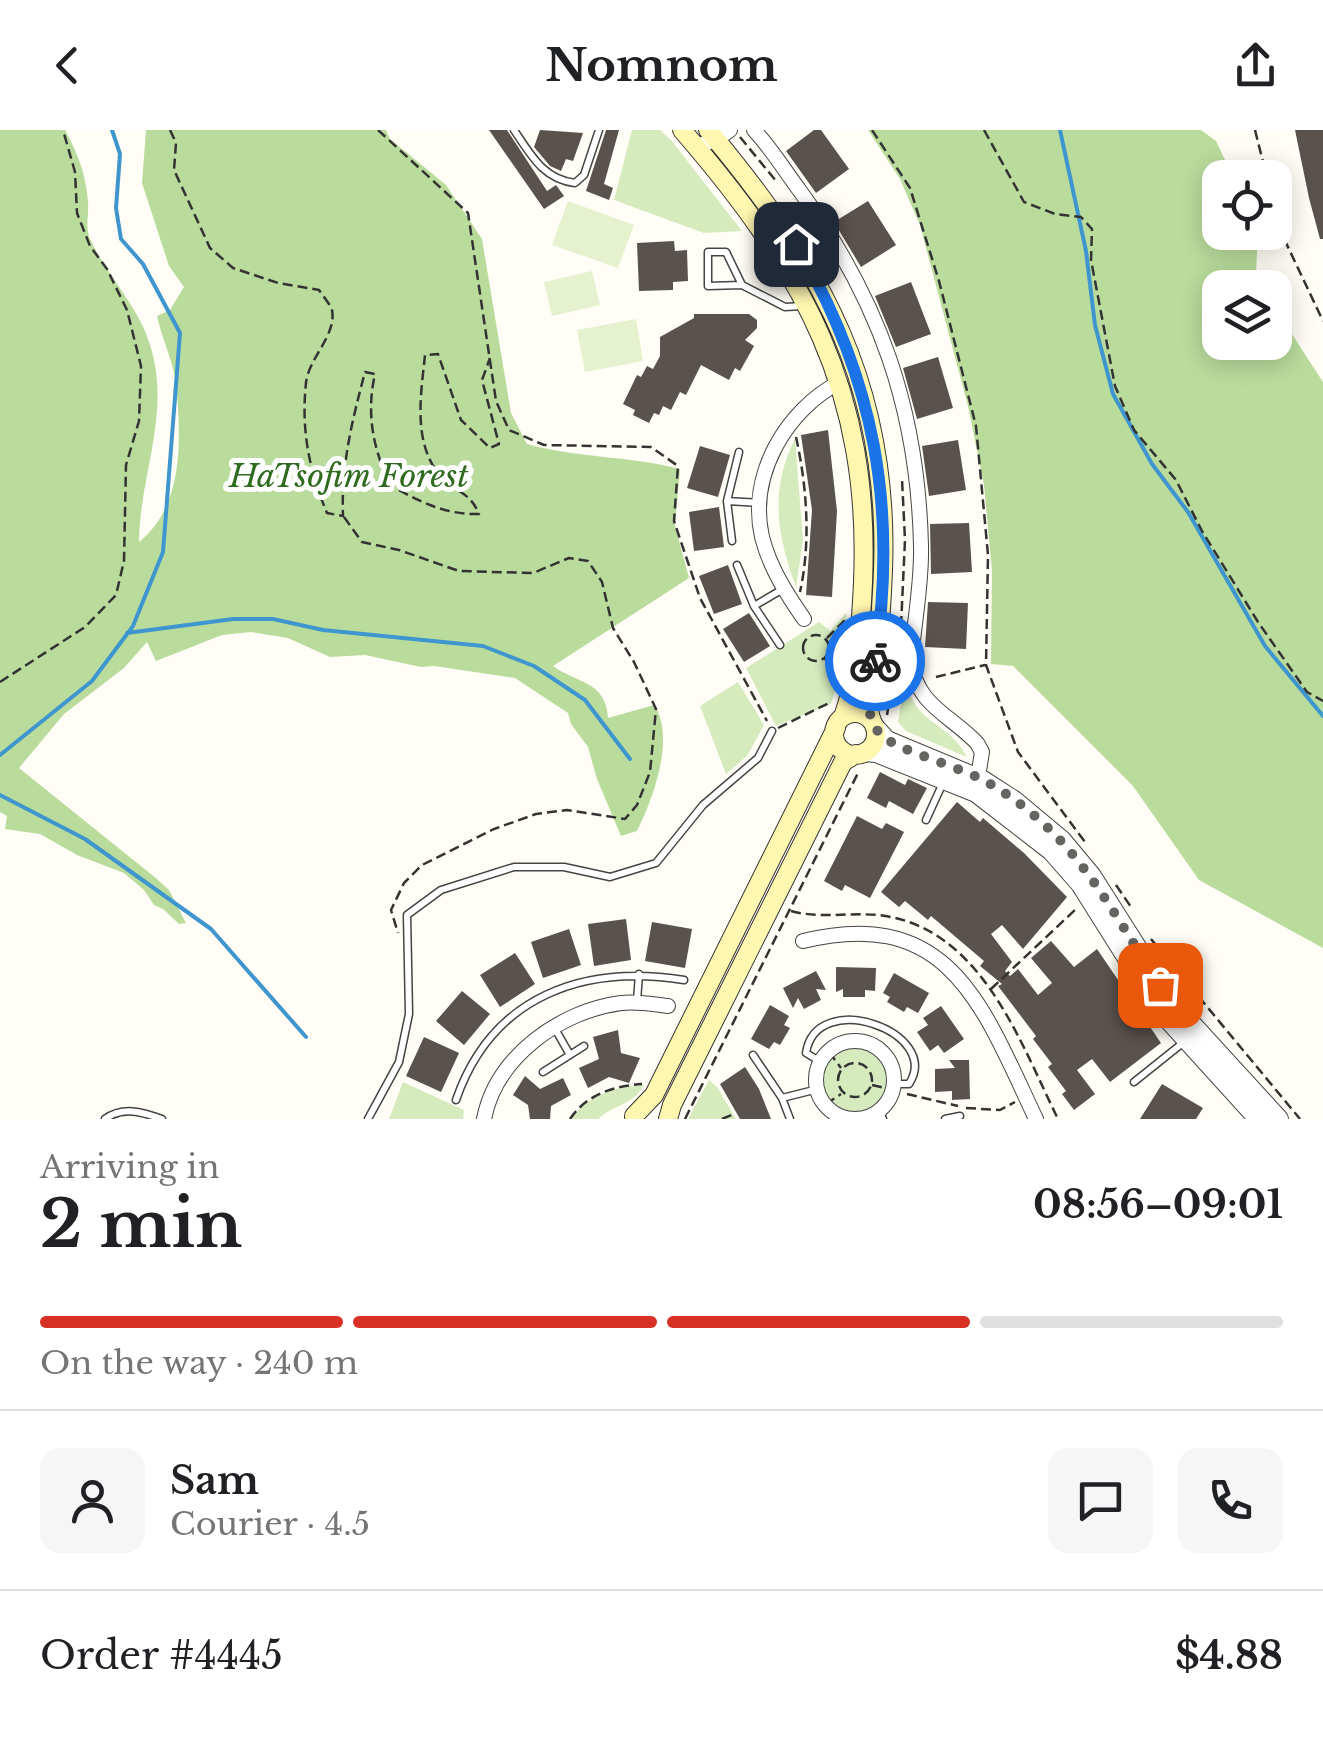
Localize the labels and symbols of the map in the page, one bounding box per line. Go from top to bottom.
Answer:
pin [754,202,839,287]
park label: HaTsofim Forest [228,456,469,496]
courier [825,611,925,711]
pin [1118,943,1203,1028]

